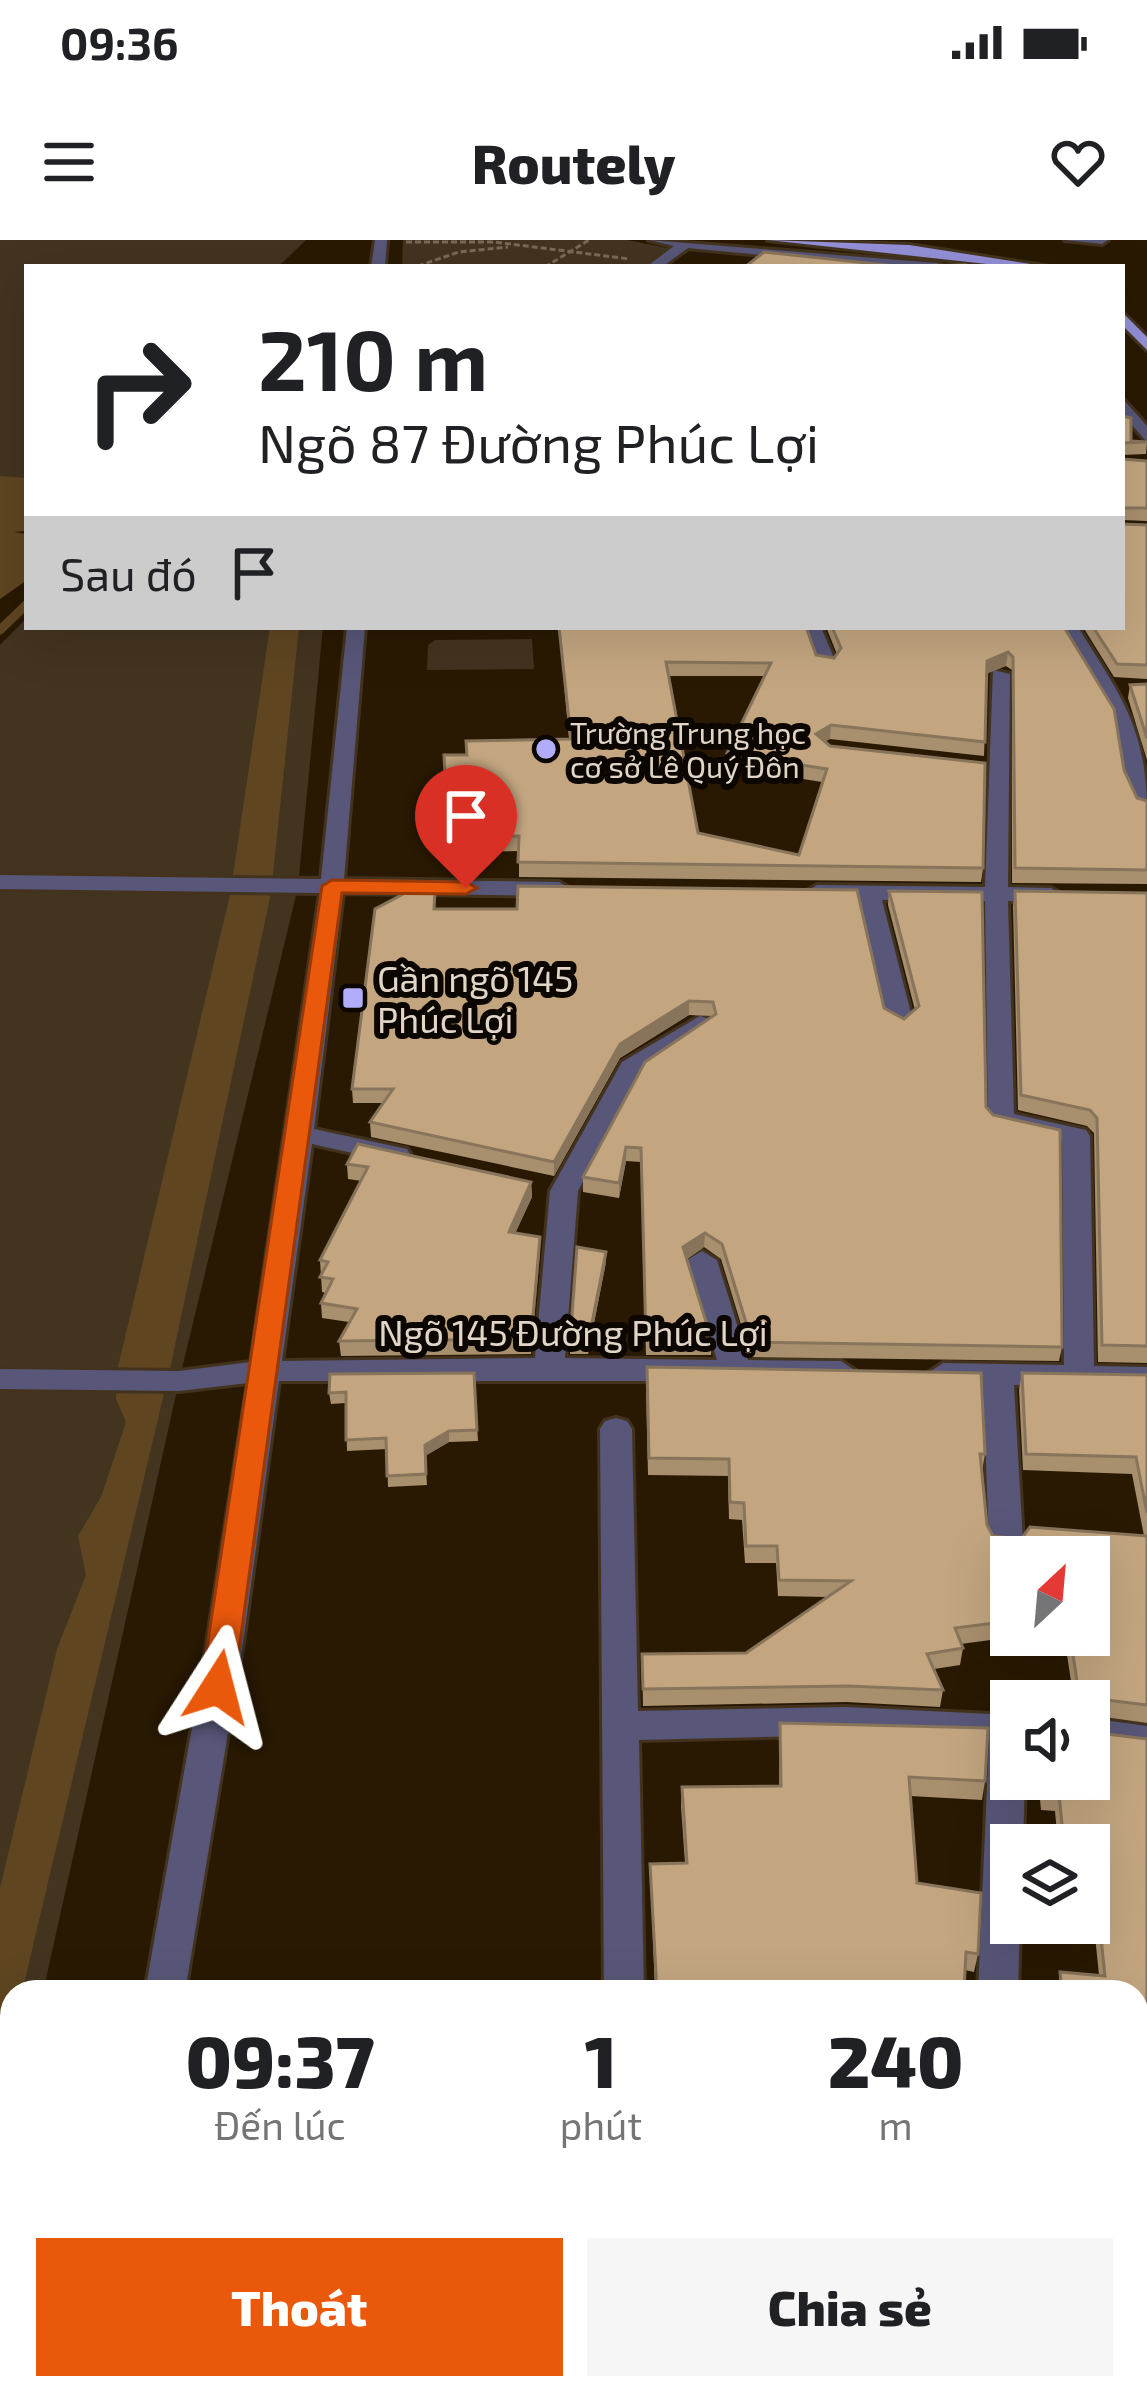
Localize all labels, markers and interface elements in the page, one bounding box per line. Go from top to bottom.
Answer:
text: 09:36 [60,15,179,69]
icon: menu [36,129,102,195]
icon: heart [1045,129,1111,195]
text: Routely [472,130,675,195]
text: 210 m [258,307,488,408]
icon: right [60,312,216,468]
text: Ngõ 87 Đường Phúc Lợi [258,409,819,474]
icon: arrive [221,540,287,606]
text: Sau đó [60,546,197,600]
place label: Trường Trung học cơ sở Lê Quý Đôn [570,714,806,784]
marker: Trường Trung học cơ sở Lê Quý Đôn [533,736,559,762]
pin [415,765,517,888]
icon: arrive [433,783,499,849]
place label: Gần ngõ 145 Phúc Lợi [377,956,573,1040]
marker: Gần ngõ 145 Phúc Lợi [340,985,366,1011]
street label: Ngõ 145 Đường Phúc Lợi [378,1310,768,1353]
north arrow [990,1536,1110,1656]
map controls [990,1536,1110,1944]
position arrow [155,1624,281,1750]
button: sound [990,1680,1110,1800]
button: layers [990,1824,1110,1944]
text: 09:37 [185,2016,374,2102]
text: 1 [585,2016,617,2102]
text: 240 [828,2016,963,2102]
text: Đến lúc [214,2101,346,2148]
text: phút [560,2101,642,2148]
text: m [879,2101,913,2148]
button: Thoát [36,2238,563,2376]
button: Chia sẻ [587,2238,1113,2376]

